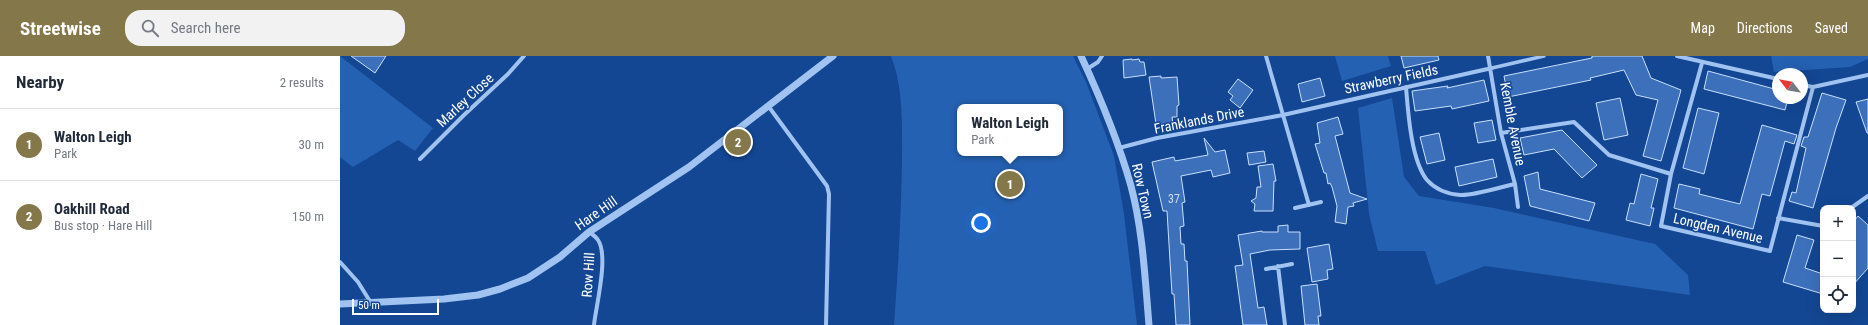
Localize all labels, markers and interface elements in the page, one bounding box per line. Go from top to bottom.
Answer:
search box [125,10,405,46]
text: Streetwise [20,17,101,40]
icon: search [139,17,161,39]
text: Search here [171,19,241,37]
text: Map [1691,20,1715,36]
text: Directions [1737,20,1793,36]
text: Saved [1815,20,1848,36]
street label: Strawberry Fields [1343,61,1439,97]
north arrow [1772,68,1808,104]
street label: Marley Close [433,70,497,130]
text: Nearby [16,72,64,92]
text: 2 results [280,75,324,90]
street label: Kemble Avenue [1497,81,1529,168]
street label: Franklands Drive [1153,103,1246,137]
popup [957,104,1063,156]
text: Walton Leigh [971,114,1049,132]
pin: 2 [725,127,751,157]
text: Walton Leigh [54,128,132,146]
text: Park [971,132,994,147]
text: 1 [26,137,32,152]
text: 30 m [298,137,324,152]
text: Park [54,146,77,161]
street label: Row Town [1129,162,1157,220]
pin: 1 [997,169,1023,199]
house number: 37 [1168,192,1180,206]
street label: Hare Hill [572,193,620,233]
text: Oakhill Road [54,200,130,218]
map controls [1820,205,1856,313]
button: + [1820,205,1856,241]
text: 2 [26,209,32,224]
text: 150 m [292,209,324,224]
street label: Longden Avenue [1672,210,1765,246]
your location [971,213,991,233]
text: Bus stop · Hare Hill [54,218,152,233]
button: − [1820,241,1856,277]
street label: Row Hill [578,252,598,298]
button: locate [1820,277,1856,313]
scale bar [352,297,439,316]
text: 50 m [358,299,380,312]

